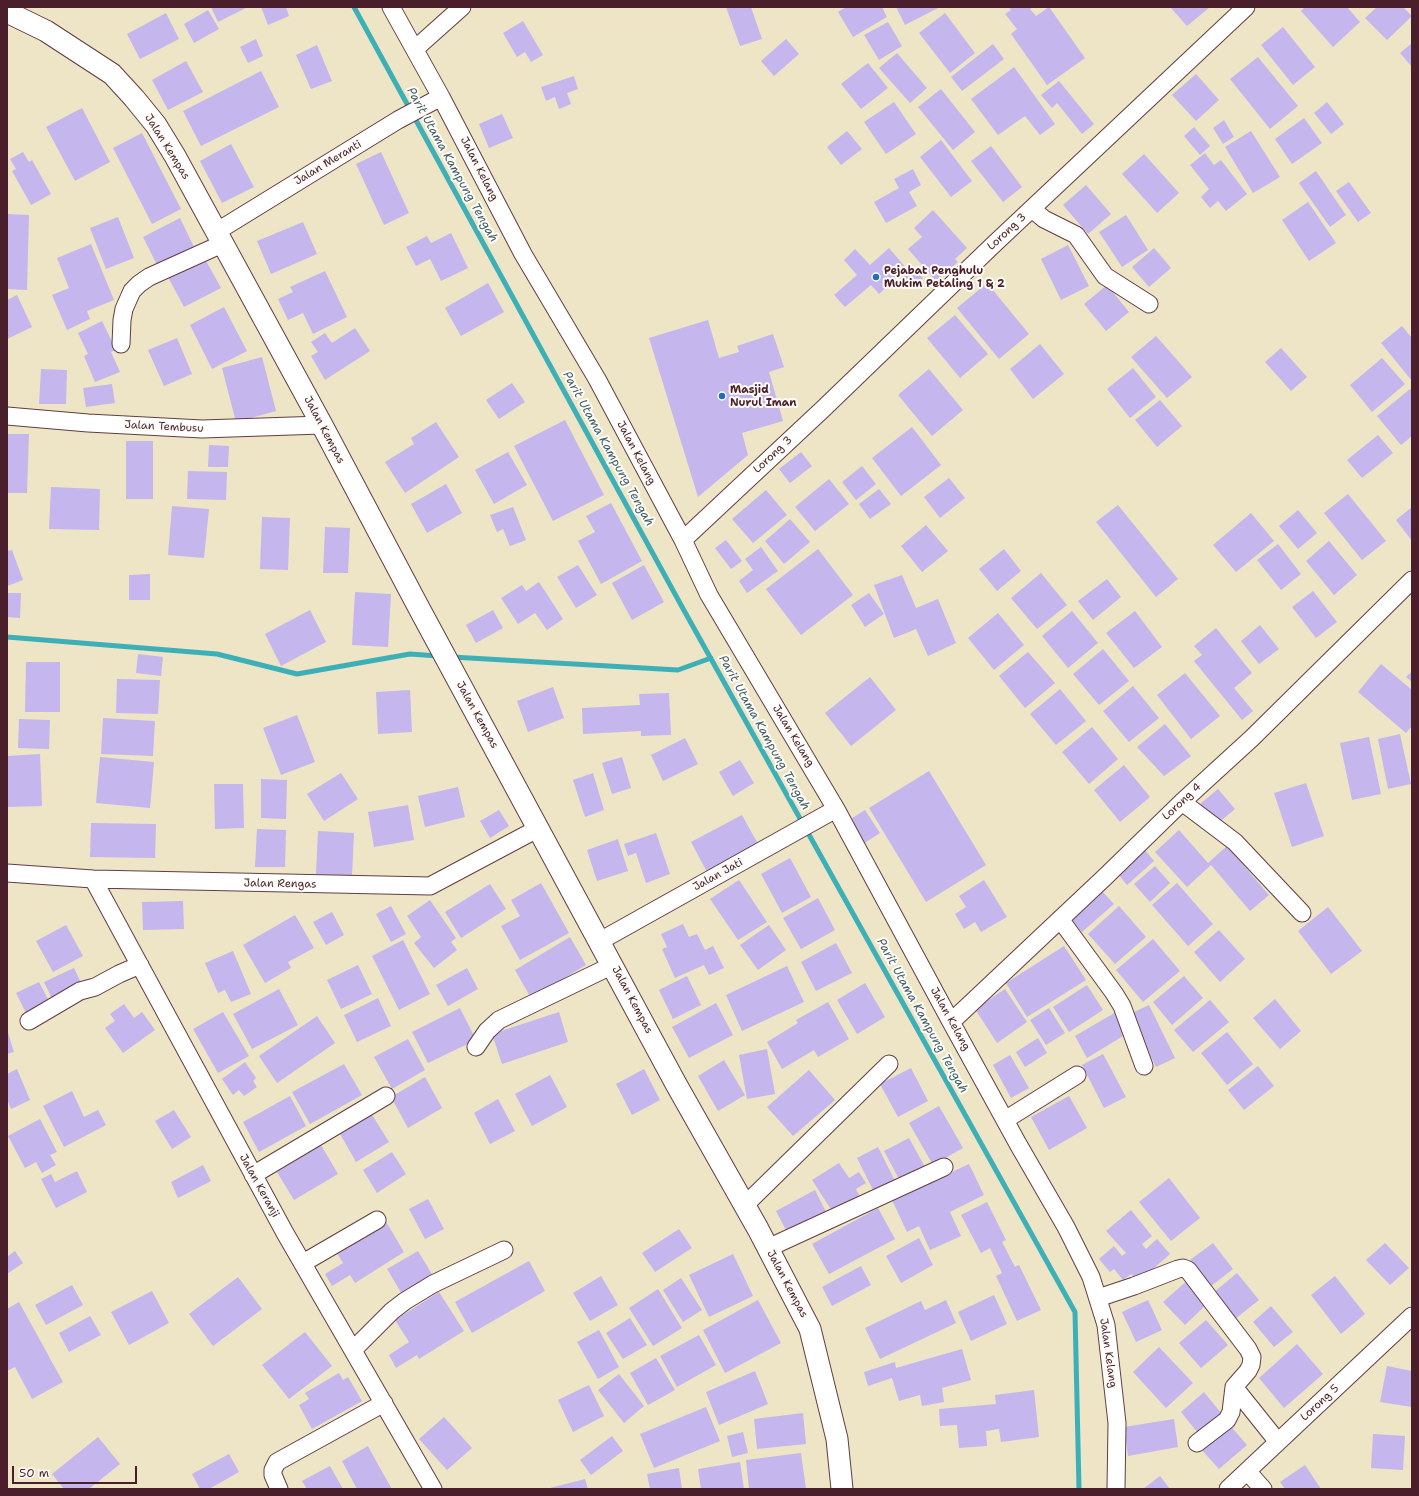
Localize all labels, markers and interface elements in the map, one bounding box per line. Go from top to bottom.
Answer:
water label: Parit Utama Kampung Tengah [403,85,501,245]
street label: Jalan Kempas [142,112,192,182]
street label: Jalan Kelang [457,135,501,203]
street label: Jalan Meranti [292,138,364,188]
street label: Lorong 3 [985,211,1029,253]
place label: Pejabat Penghulu Mukim Petaling 1 & 2 [884,264,1005,290]
marker: Pejabat Penghulu Mukim Petaling 1 & 2 [871,272,881,282]
water label: Parit Utama Kampung Tengah [559,369,657,529]
place label: Masjid Nurul Iman [730,383,797,409]
marker: Masjid Nurul Iman [717,391,727,401]
street label: Jalan Kempas [301,394,347,466]
street label: Jalan Tembusu [124,418,204,436]
street label: Jalan Kelang [614,419,658,487]
street label: Lorong 3 [751,434,795,476]
water label: Parit Utama Kampung Tengah [715,653,813,813]
street label: Jalan Kempas [453,679,501,751]
street label: Jalan Kelang [769,703,817,769]
street label: Lorong 4 [1160,781,1204,823]
street label: Jalan Jati [691,856,745,894]
street label: Jalan Rengas [243,877,317,891]
water label: Parit Utama Kampung Tengah [873,936,971,1096]
street label: Jalan Kempas [609,964,655,1036]
street label: Jalan Kelang [927,985,973,1053]
street label: Jalan Keranji [236,1152,282,1220]
street label: Jalan Kempas [764,1248,810,1320]
street label: Jalan Kelang [1097,1317,1119,1389]
street label: Lorong 5 [1298,1382,1342,1424]
scale bar [14,1458,139,1484]
text: 50 m [19,1465,49,1481]

